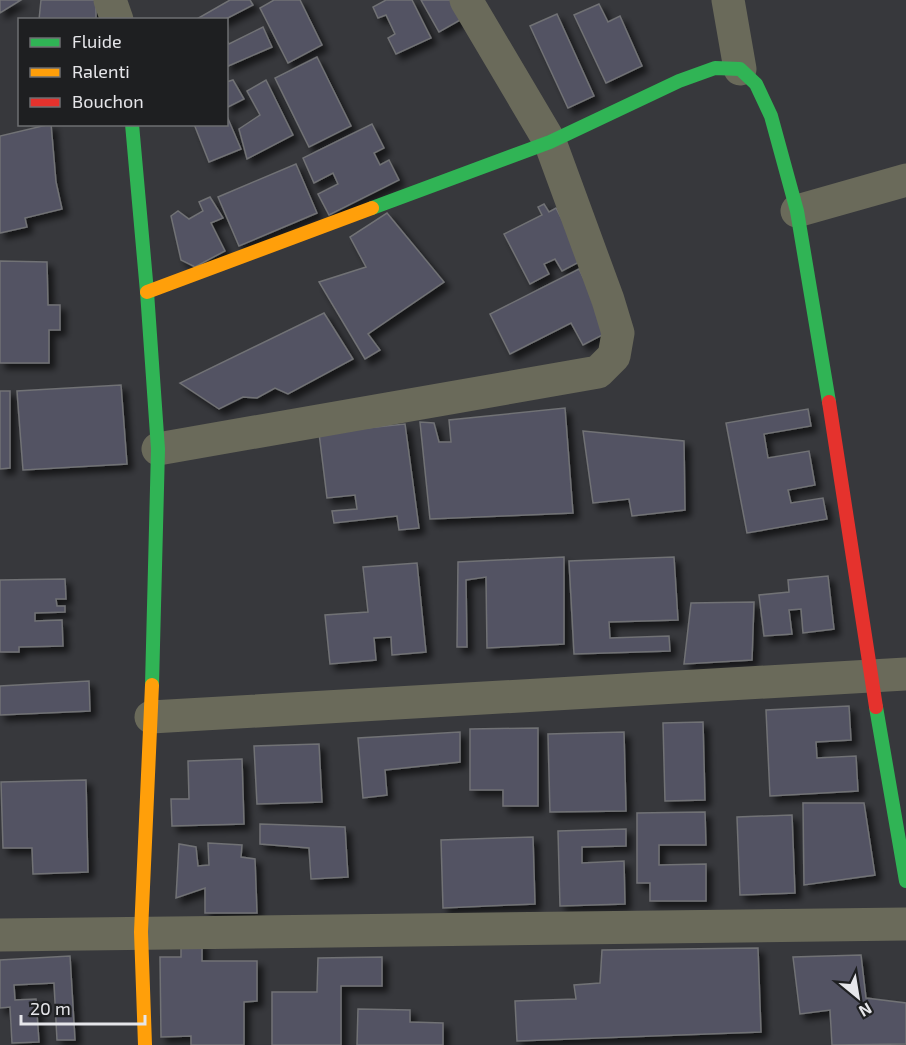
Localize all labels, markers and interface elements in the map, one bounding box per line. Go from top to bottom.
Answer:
legend [18,18,228,126]
text: Fluide [72,30,122,52]
text: Ralenti [72,60,130,82]
text: Bouchon [72,90,144,112]
north arrow [828,967,888,1027]
scale bar [21,988,146,1026]
text: 20 m [30,997,71,1019]
text: N [856,999,876,1022]

